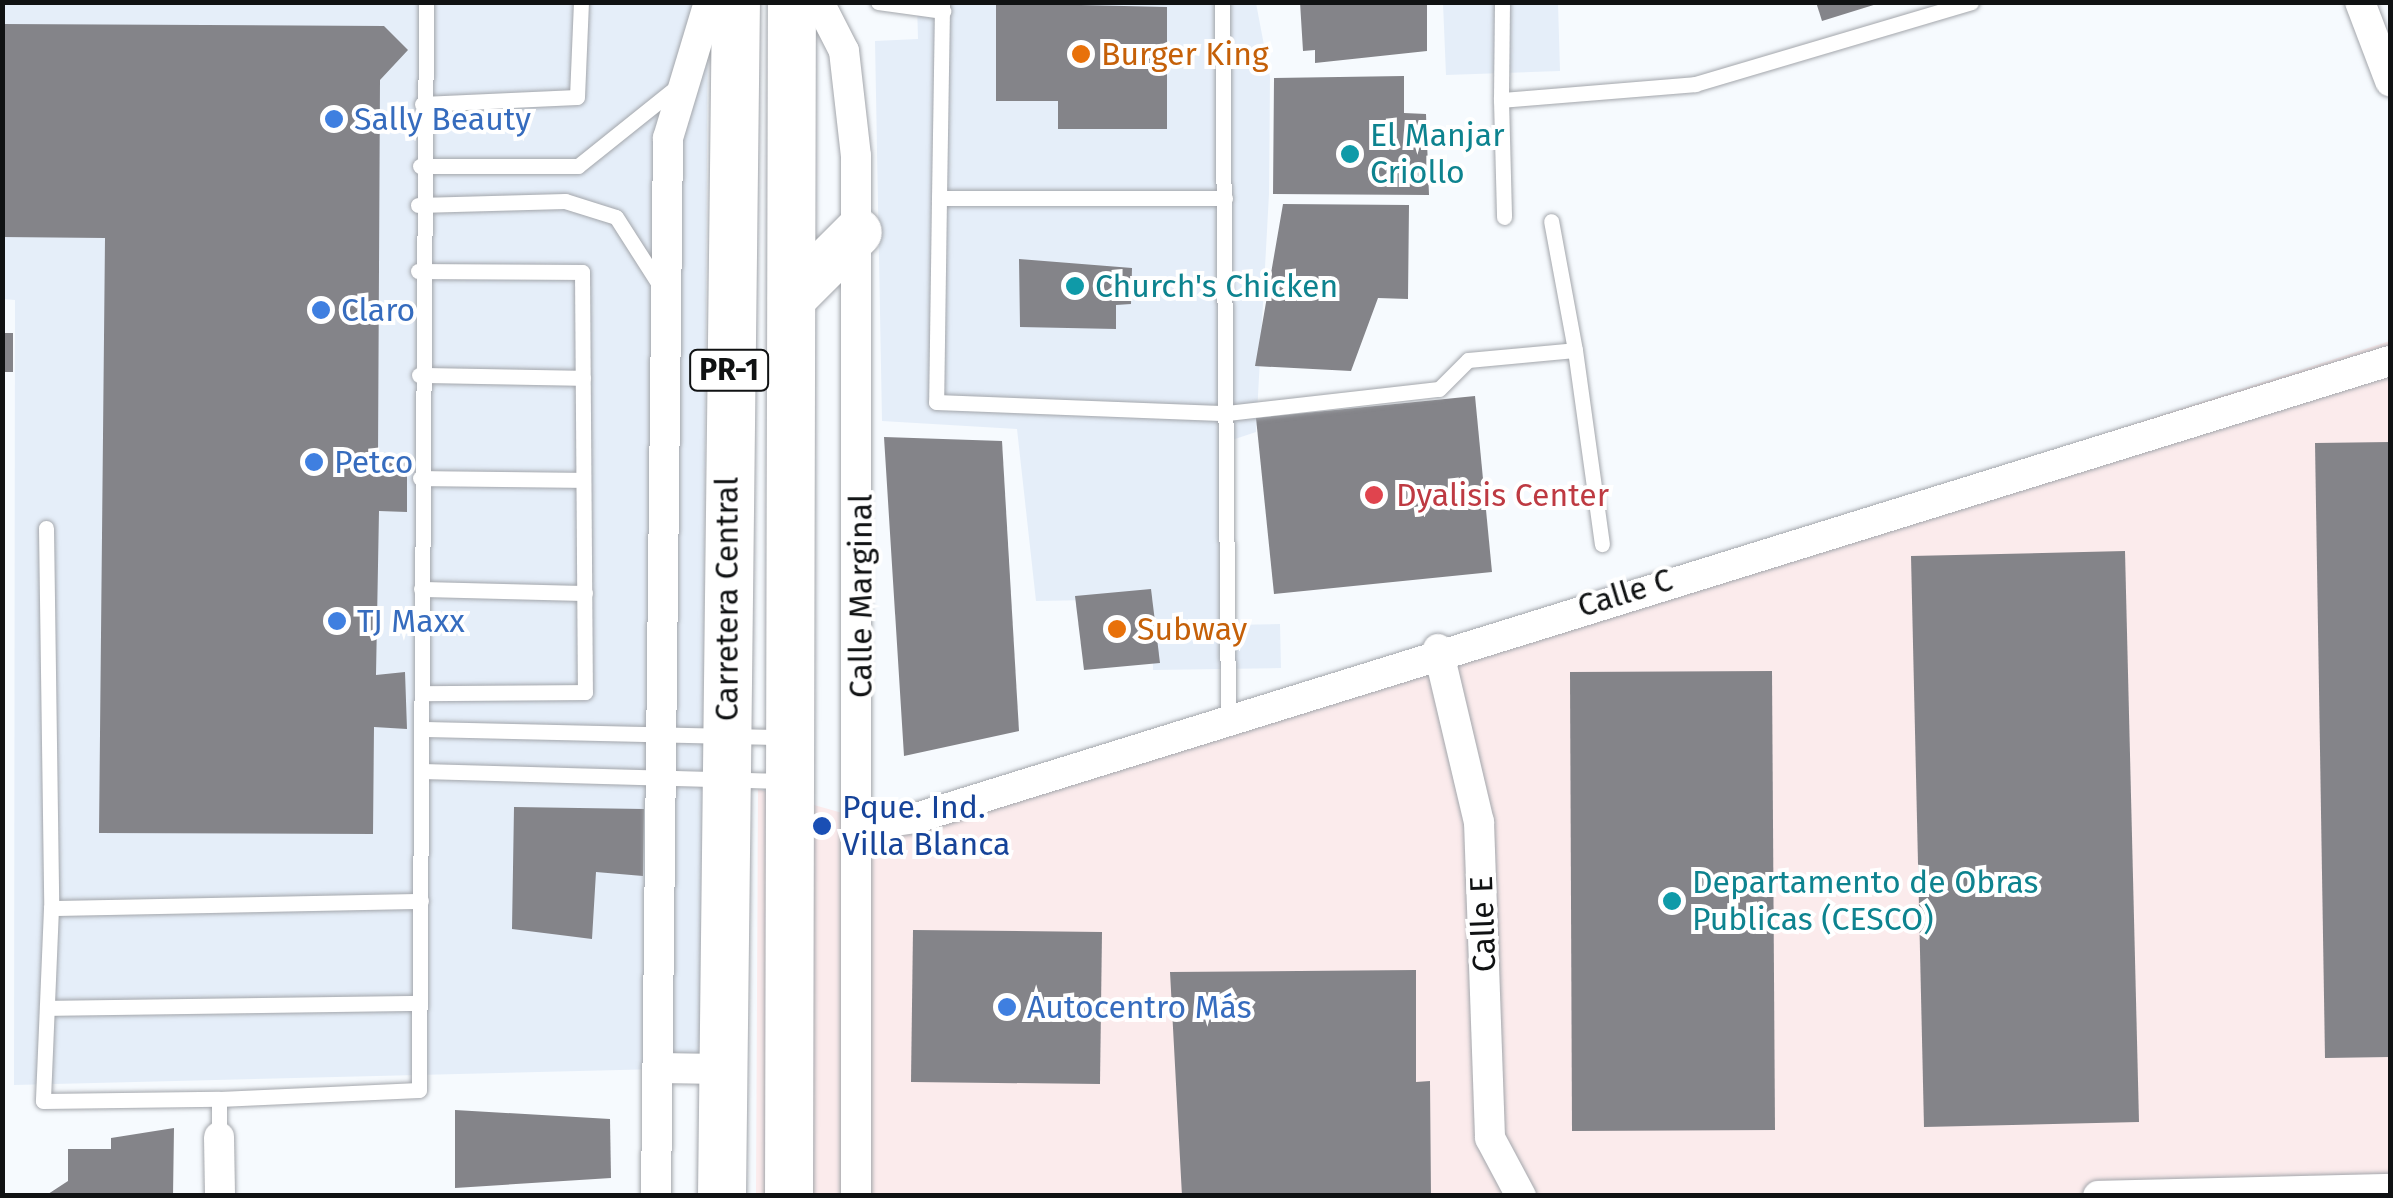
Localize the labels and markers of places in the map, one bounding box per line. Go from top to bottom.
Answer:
place label: Burger King [1101,35,1269,73]
marker: Burger King [1070,43,1092,65]
place label: Sally Beauty [354,100,531,138]
marker: Sally Beauty [323,108,345,130]
place label: El Manjar Criollo [1370,117,1505,192]
marker: El Manjar Criollo [1339,143,1361,165]
place label: Church's Chicken [1095,267,1338,305]
marker: Church's Chicken [1064,275,1086,297]
place label: Claro [341,291,415,329]
marker: Claro [310,299,332,321]
place label: Petco [334,443,413,481]
marker: Petco [303,451,325,473]
place label: Dyalisis Center [1396,476,1609,514]
marker: Dyalisis Center [1361,482,1387,508]
place label: TJ Maxx [357,602,465,640]
marker: TJ Maxx [326,610,348,632]
place label: Subway [1137,610,1247,648]
marker: Subway [1106,618,1128,640]
place label: Pque. Ind. Villa Blanca [842,789,1011,864]
marker: Pque. Ind. Villa Blanca [811,815,833,837]
place label: Departamento de Obras Publicas (CESCO) [1692,864,2039,939]
marker: Departamento de Obras Publicas (CESCO) [1661,890,1683,912]
place label: Autocentro Más [1027,988,1252,1026]
marker: Autocentro Más [996,996,1018,1018]

